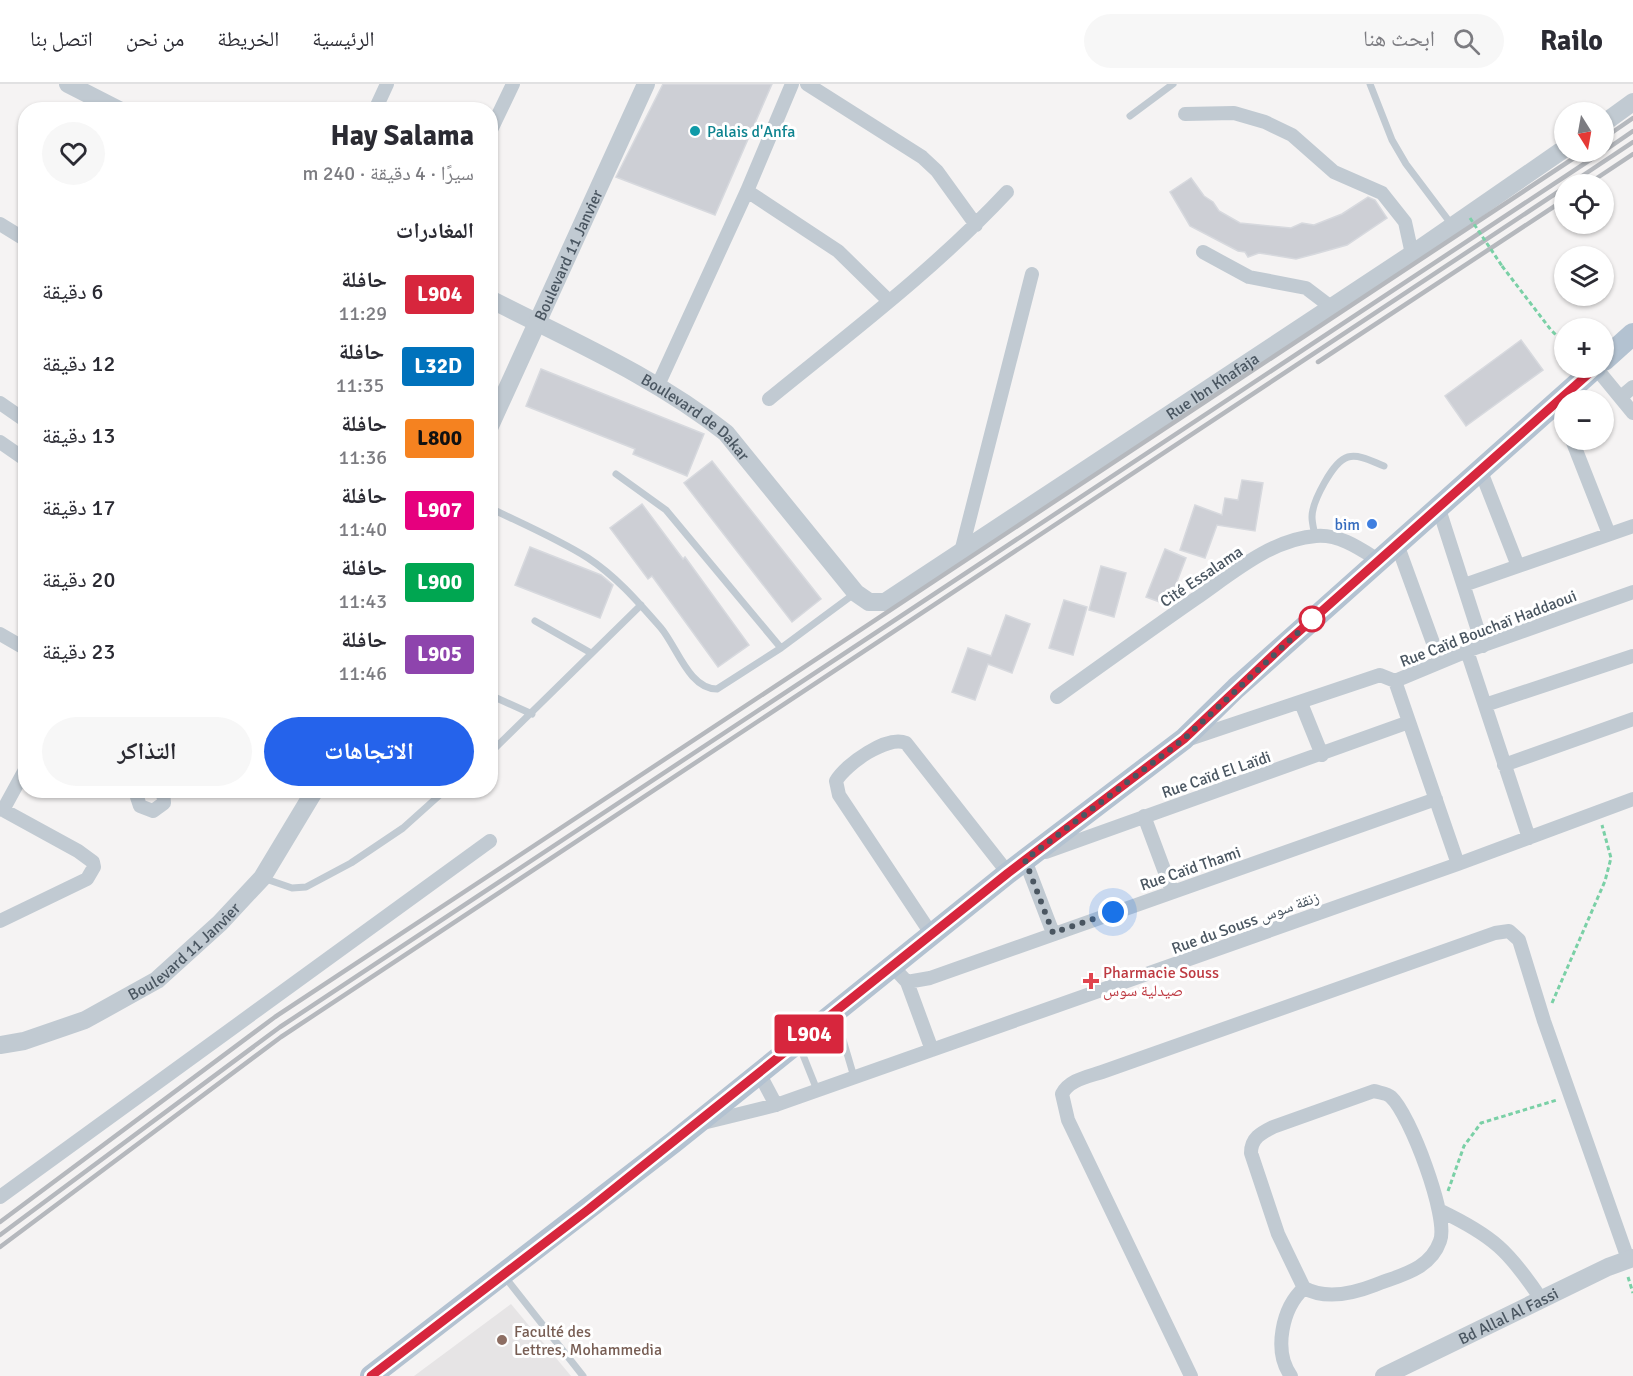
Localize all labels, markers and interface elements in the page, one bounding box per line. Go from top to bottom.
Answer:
search box [1084,14,1504,68]
text: Railo [1540,24,1603,58]
text: ابحث هنا [1363,25,1435,52]
icon: search [1450,25,1483,58]
text: اتصل بنا [30,26,93,52]
text: من نحن [126,26,184,52]
text: الخريطة [217,26,279,52]
text: الرئيسية [312,26,374,52]
north arrow [1554,102,1614,162]
map controls [1554,102,1614,450]
text: Hay Salama [331,119,474,153]
button: heart [42,122,105,185]
place label: Palais d'Anfa [707,122,795,142]
marker: Palais d'Anfa [688,124,702,138]
text: سيرًا · 4 دقيقة · 240 m [302,161,474,186]
button: locate [1554,174,1614,234]
street label: Boulevard 11 Janvier [530,187,608,324]
text: المغادرات [396,217,474,244]
button: layers [1554,246,1614,306]
text: حافلة [341,266,387,293]
text: 6 دقيقة [42,278,103,305]
text: L904 [417,281,462,307]
text: 11:29 [338,301,387,326]
button: + [1554,318,1614,378]
text: حافلة [339,338,384,365]
street label: Rue Ibn Khafaja [1162,349,1263,425]
text: 12 دقيقة [42,350,115,377]
text: L32D [414,353,462,379]
street label: Boulevard de Dakar [637,370,754,465]
text: 11:35 [336,373,384,398]
button: − [1554,390,1614,450]
text: حافلة [341,410,387,437]
text: 13 دقيقة [42,422,115,449]
text: L800 [417,425,462,451]
text: 11:36 [338,445,387,470]
text: حافلة [341,482,387,509]
text: 17 دقيقة [42,494,115,521]
text: L907 [417,497,462,523]
place label: bim [1334,515,1360,535]
text: 11:40 [338,517,387,542]
marker: bim [1365,517,1379,531]
street label: Cité Essalama [1156,542,1247,612]
text: حافلة [341,554,387,581]
text: 20 دقيقة [42,566,115,593]
text: L900 [417,569,462,595]
street label: Rue Caïd Bouchaï Haddaoui [1397,586,1580,672]
text: 11:43 [338,589,387,614]
unlabelled marker [1299,606,1325,632]
text: حافلة [341,626,387,653]
text: 23 دقيقة [42,638,115,665]
text: L905 [417,641,462,667]
text: 11:46 [338,661,387,686]
button: التذاكر [42,717,252,786]
button: الاتجاهات [264,717,474,786]
street label: Rue Caïd El Laïdi [1159,747,1274,803]
street label: Rue Caïd Thami [1137,842,1243,896]
street label: Rue du Souss زنقة سوس [1169,887,1322,959]
your location [1098,897,1128,927]
street label: Boulevard 11 Janvier [125,899,245,1005]
place label: Pharmacie Souss صيدلية سوس [1103,963,1219,1001]
marker: Pharmacie Souss صيدلية سوس [1084,974,1098,988]
line badge: L904 [767,1014,851,1054]
text: L904 [787,1021,832,1047]
street label: Bd Allal Al Fassi [1455,1284,1562,1349]
place label: Faculté des Lettres, Mohammedia [514,1322,662,1360]
marker: Faculté des Lettres, Mohammedia [495,1333,509,1347]

